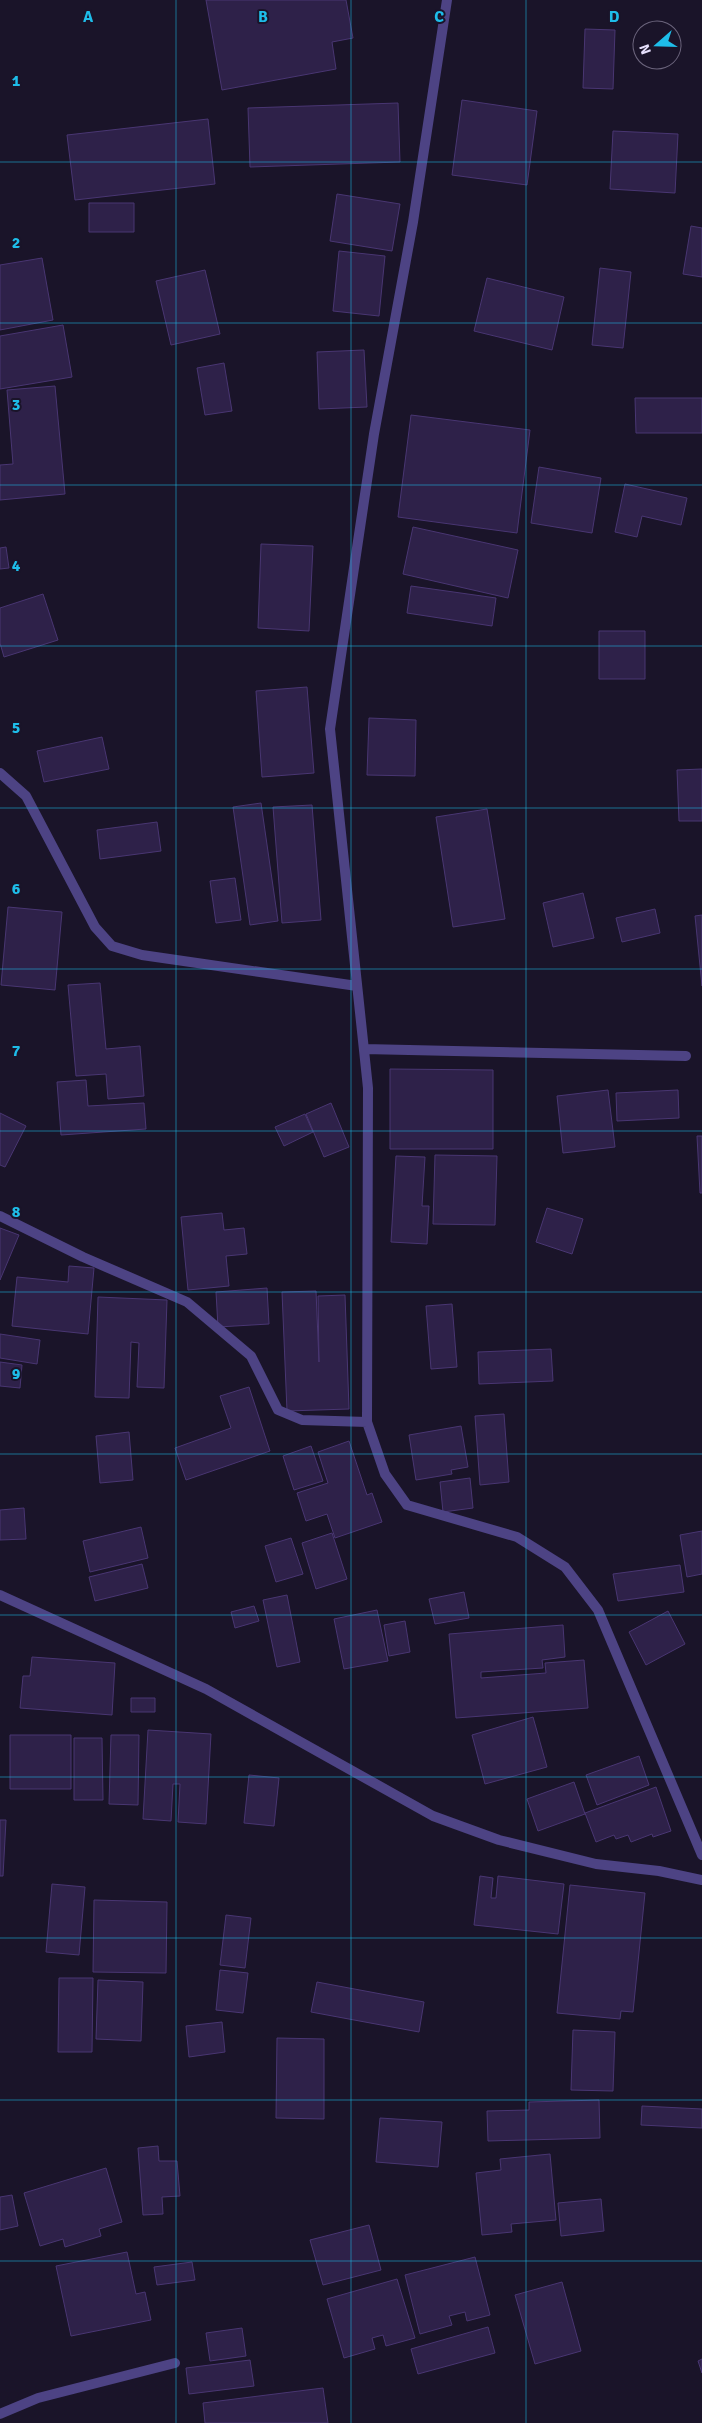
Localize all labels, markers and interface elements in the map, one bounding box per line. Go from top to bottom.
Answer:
text: A [83,7,94,27]
text: B [258,7,268,27]
text: C [434,7,444,27]
text: D [609,7,620,27]
north arrow [632,20,682,70]
text: N [636,42,655,57]
text: 1 [12,71,21,91]
text: 2 [12,233,20,253]
text: 3 [12,395,20,415]
text: 4 [12,556,21,576]
text: 5 [12,718,20,738]
text: 6 [12,879,21,899]
text: 7 [12,1041,21,1061]
text: 8 [12,1202,21,1222]
text: 9 [12,1364,21,1384]

